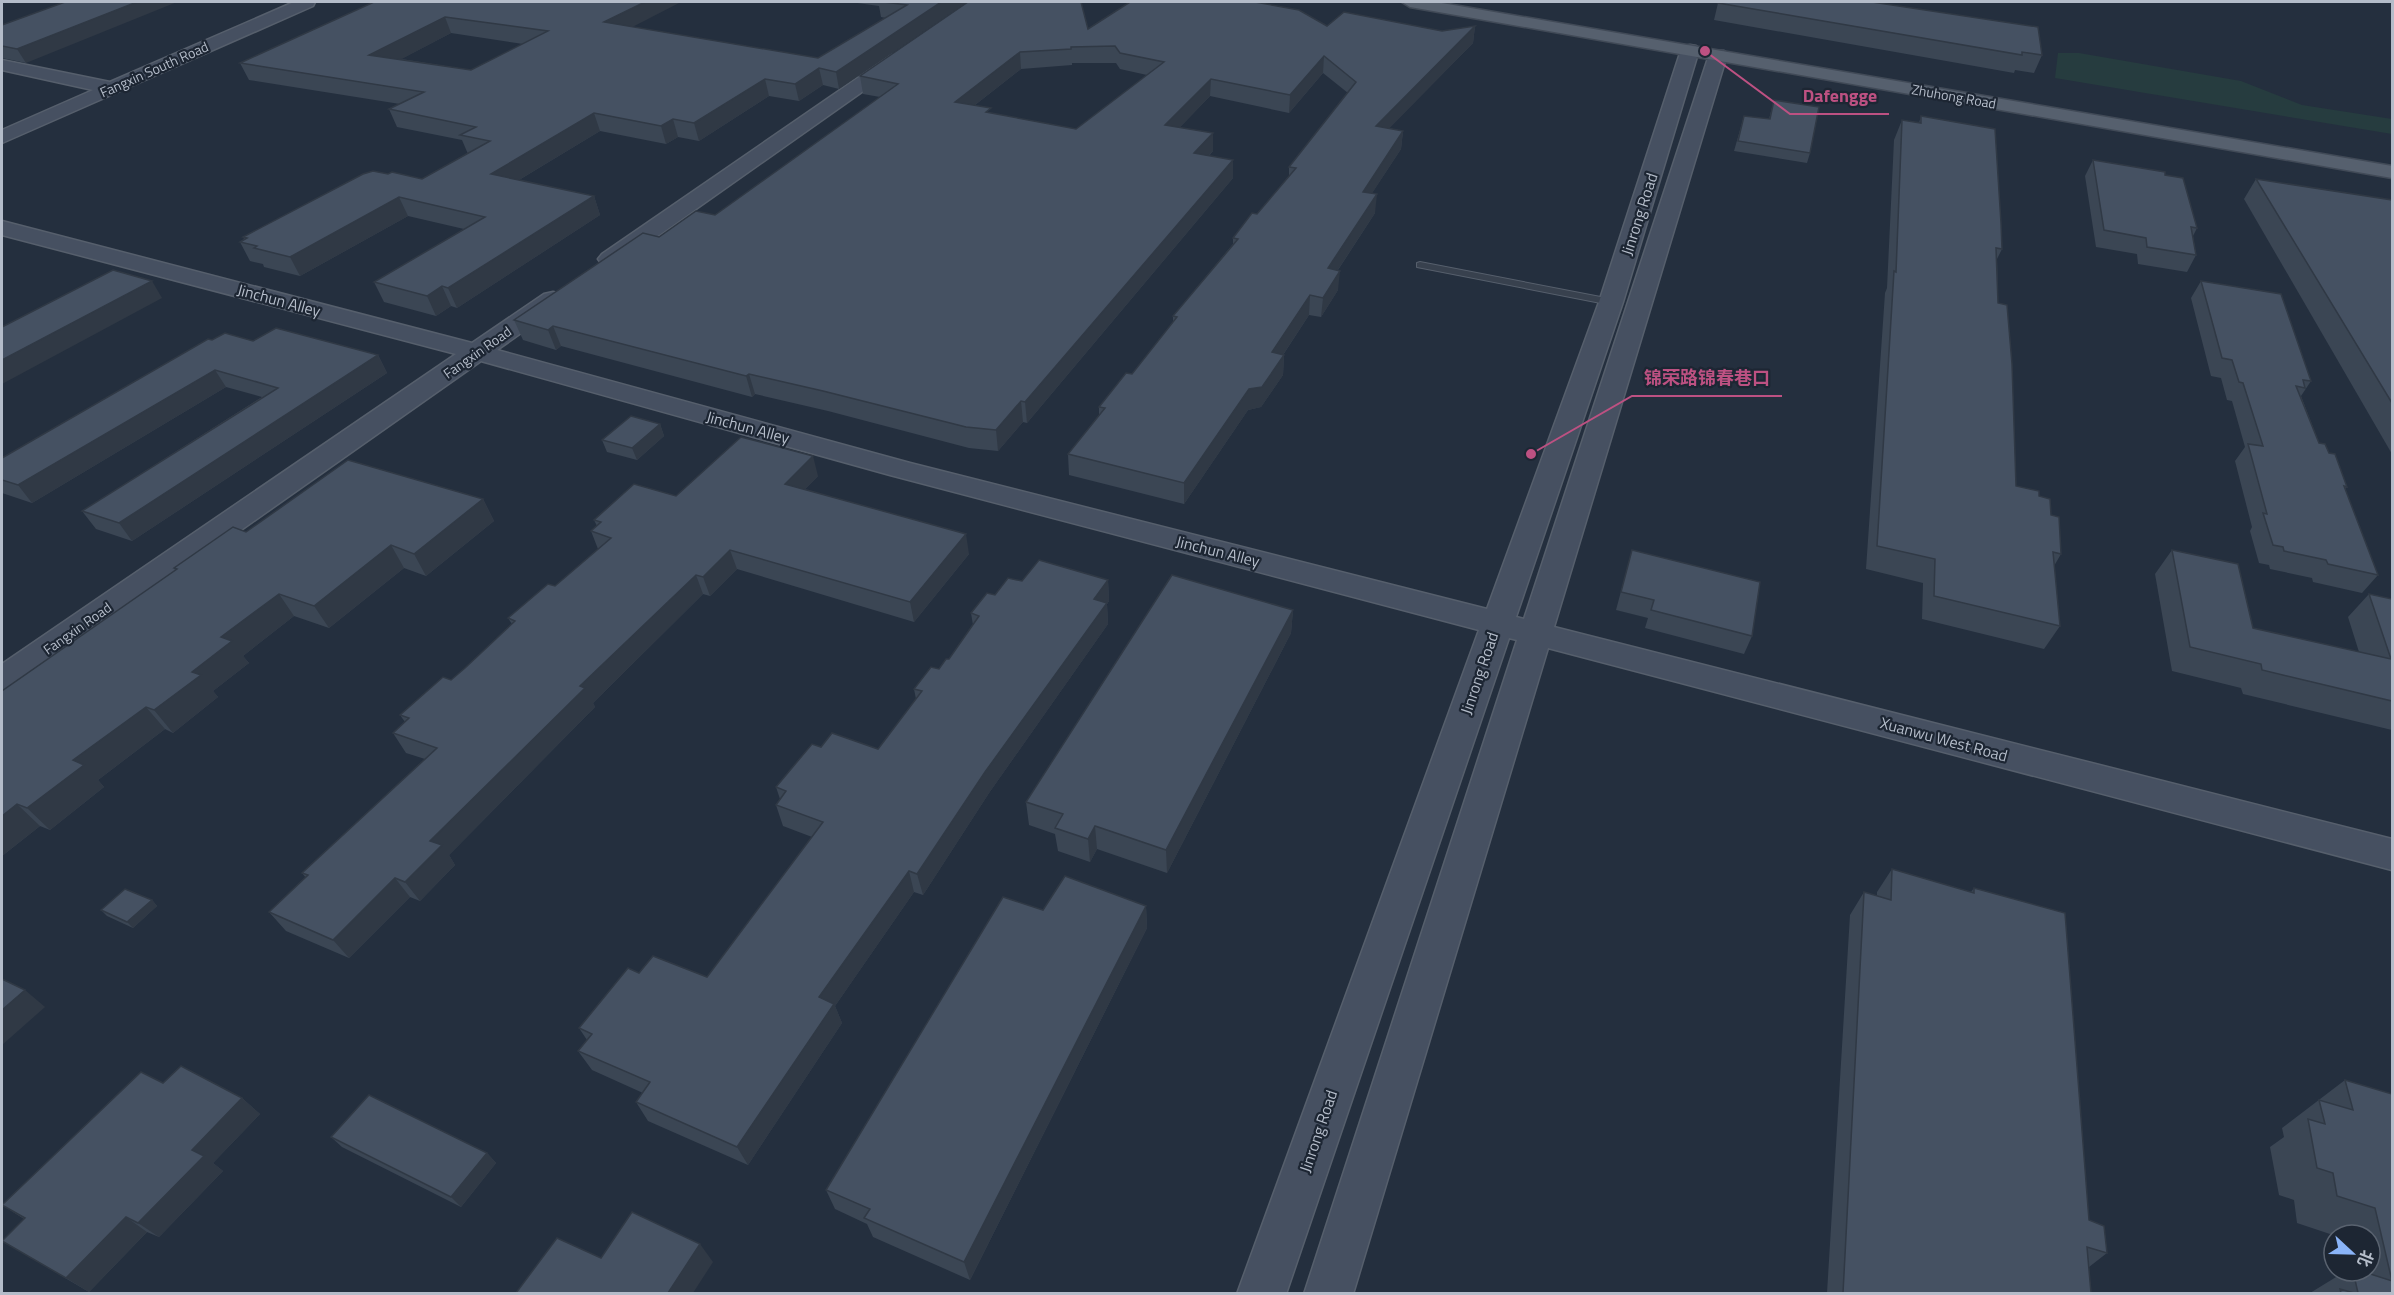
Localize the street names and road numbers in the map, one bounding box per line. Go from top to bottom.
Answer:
street label: Fangxin South Road [96,36,212,102]
street label: Zhuhong Road [1910,78,1998,114]
street label: Jinrong Road [1614,170,1664,258]
street label: Jinchun Alley [235,277,324,323]
street label: Fangxin Road [439,321,515,383]
street label: Jinchun Alley [704,404,793,450]
street label: Jinchun Alley [1174,529,1263,573]
street label: Fangxin Road [39,597,115,659]
street label: Jinrong Road [1454,629,1504,717]
street label: Xuanwu West Road [1878,710,2010,768]
street label: Jinrong Road [1293,1087,1343,1175]

